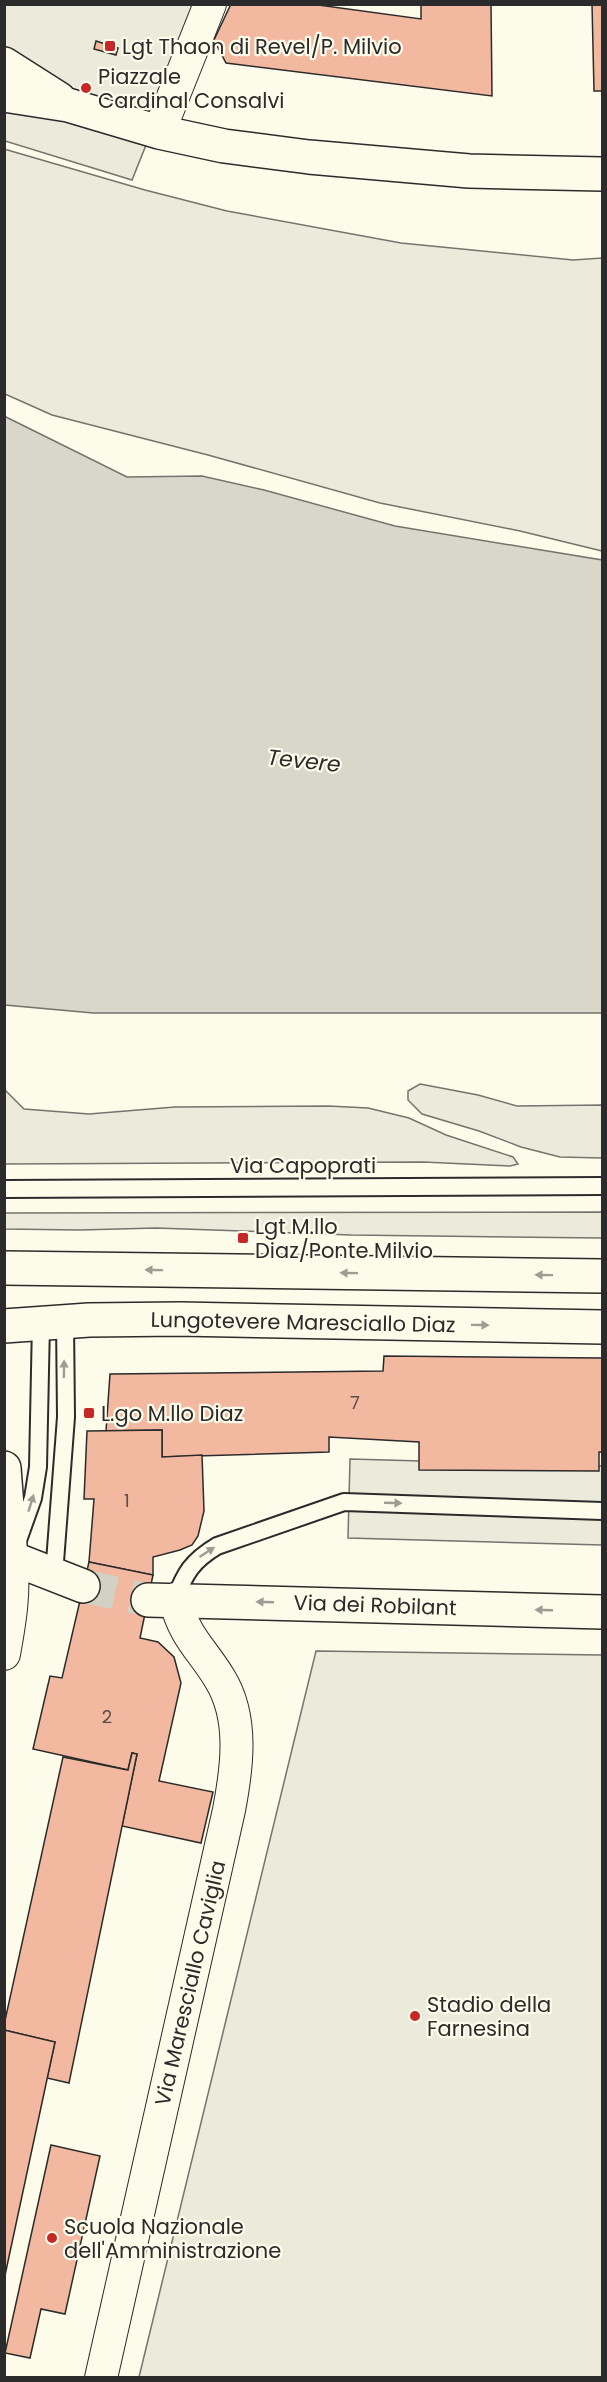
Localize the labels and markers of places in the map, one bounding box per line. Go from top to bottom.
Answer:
place label: Lgt Thaon di Revel/P. Milvio [122,32,402,61]
marker: Lgt Thaon di Revel/P. Milvio [103,39,117,53]
place label: Piazzale Cardinal Consalvi [98,62,284,115]
marker: Piazzale Cardinal Consalvi [79,81,93,95]
place label: Lgt M.llo Diaz/Ponte Milvio [255,1212,433,1265]
marker: Lgt M.llo Diaz/Ponte Milvio [236,1231,250,1245]
place label: L.go M.llo Diaz [101,1399,243,1428]
marker: L.go M.llo Diaz [82,1406,96,1420]
place label: Stadio della Farnesina [427,1990,551,2043]
marker: Stadio della Farnesina [408,2009,422,2023]
place label: Scuola Nazionale dell'Amministrazione [64,2212,281,2265]
marker: Scuola Nazionale dell'Amministrazione [45,2231,59,2245]

